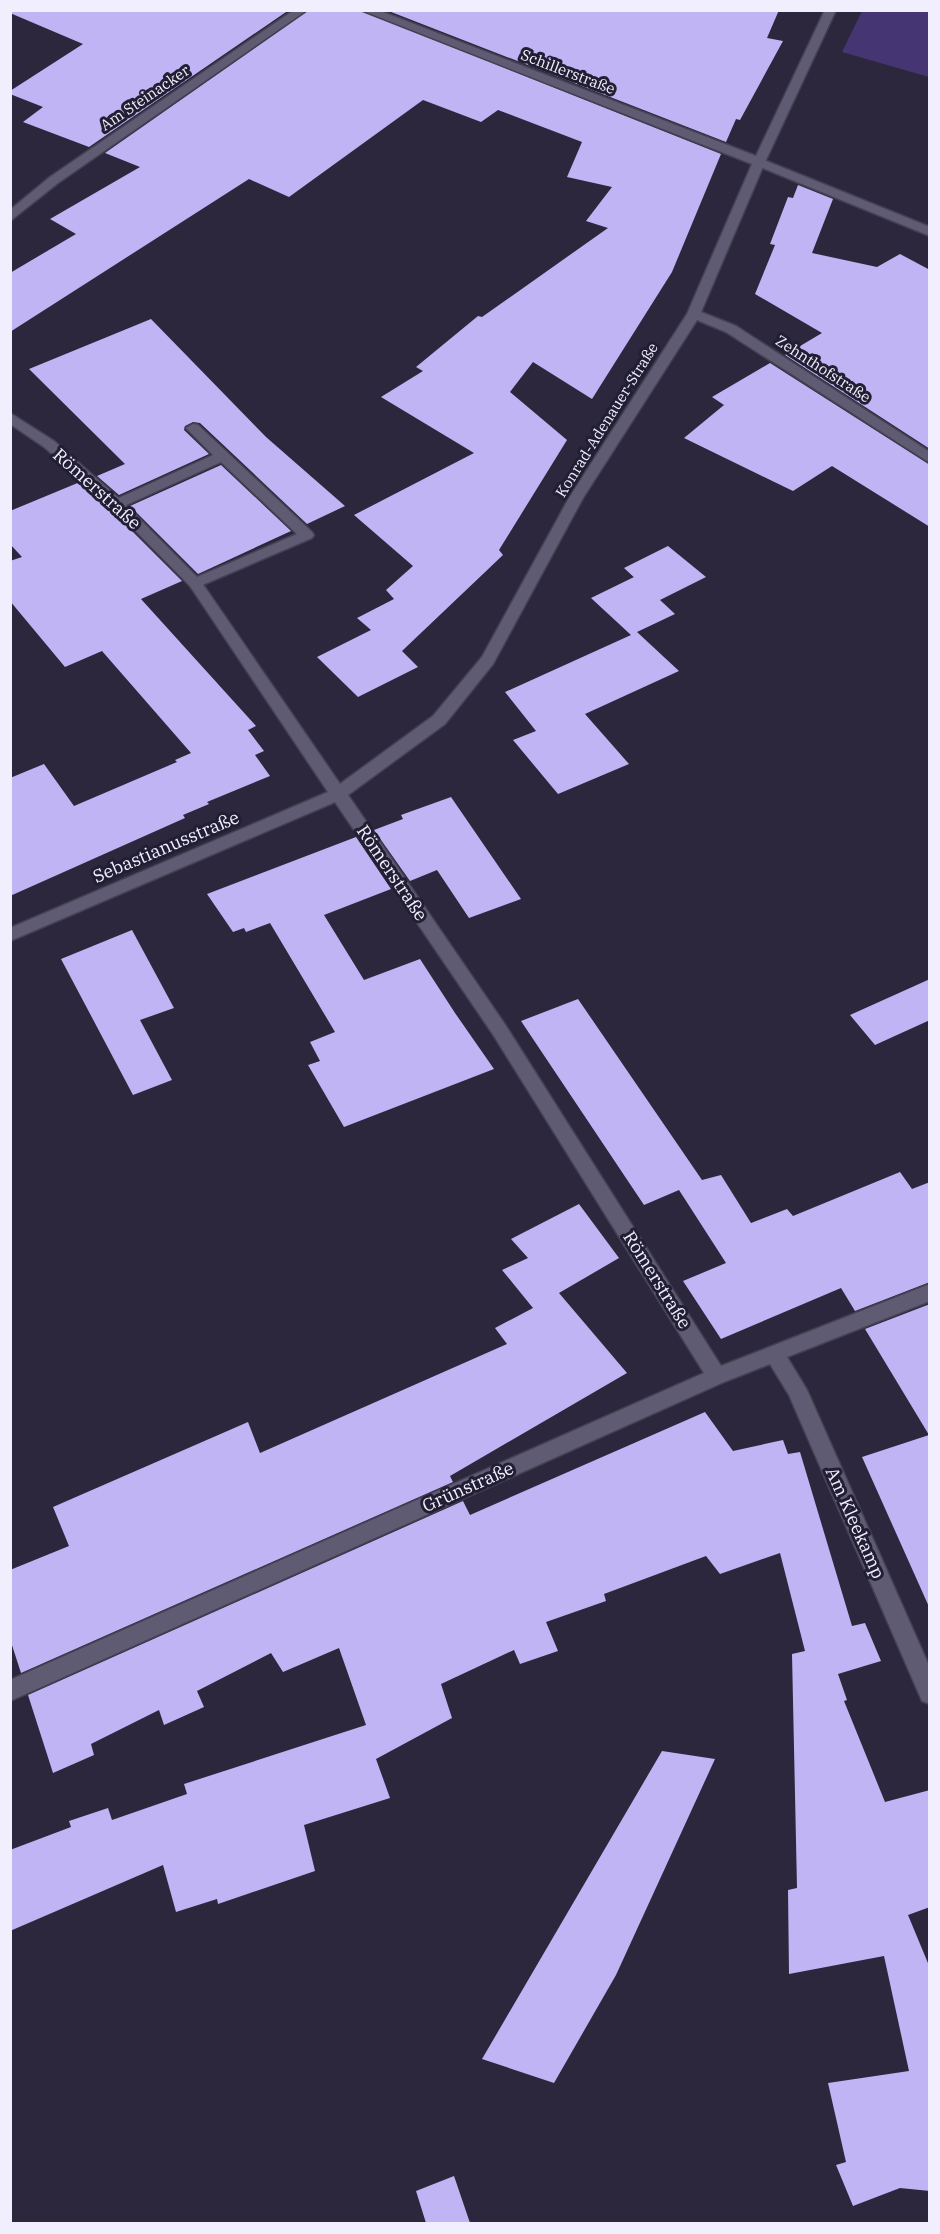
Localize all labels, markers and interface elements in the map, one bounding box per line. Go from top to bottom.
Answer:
street label: Schillerstraße [518,45,618,98]
street label: Am Steinacker [96,61,193,134]
street label: Zehnthofstraße [772,331,874,406]
street label: Konrad-Adenauer-Straße [551,339,662,501]
street label: Römerstraße [48,443,146,534]
street label: Sebastianusstraße [89,805,242,888]
street label: Römerstraße [352,820,433,925]
street label: Römerstraße [618,1227,697,1333]
street label: Grünstraße [418,1456,517,1517]
street label: Am Kleekamp [821,1463,890,1582]

